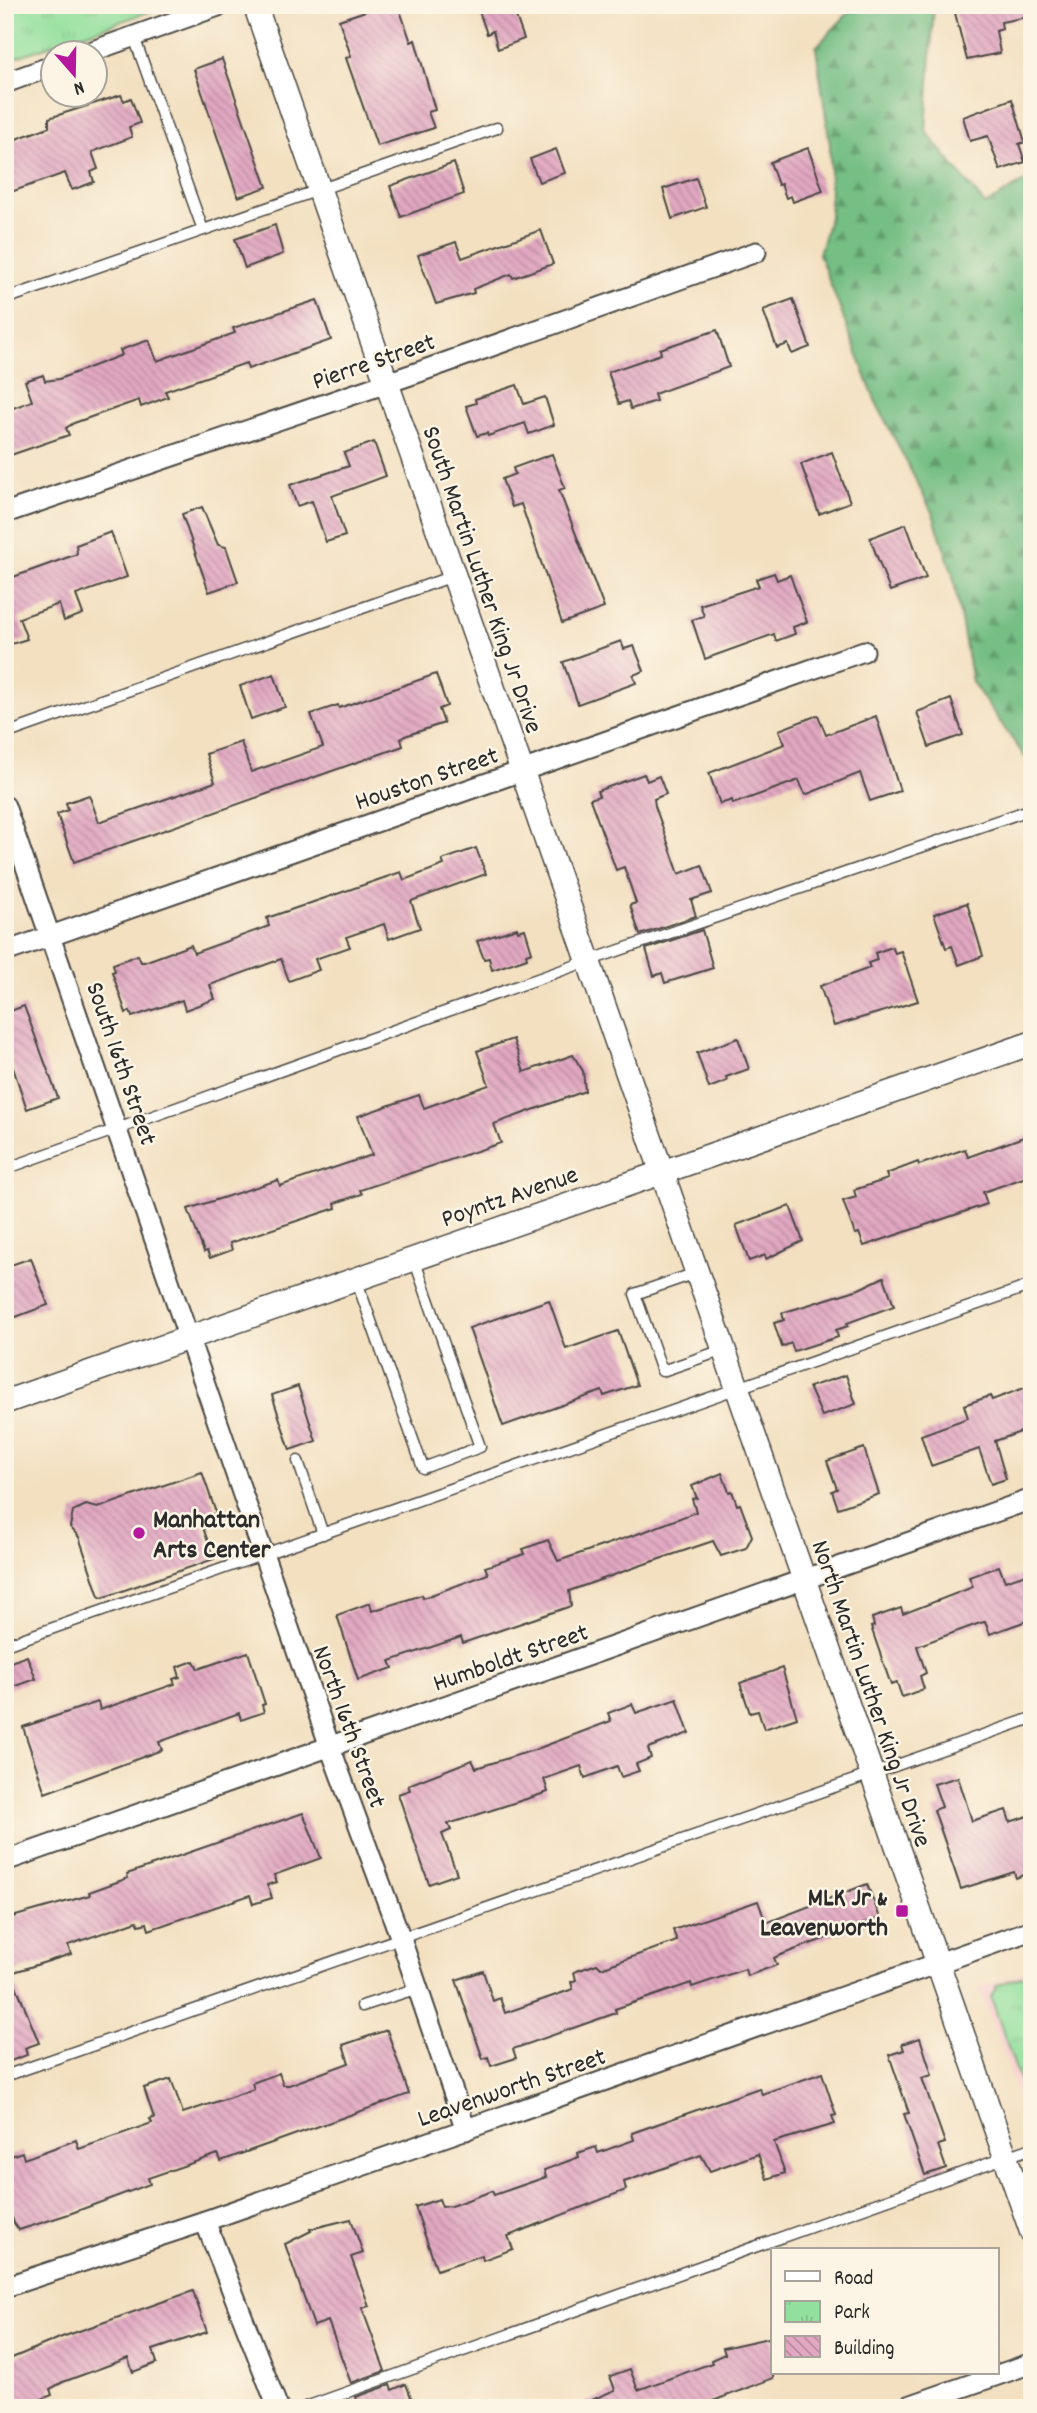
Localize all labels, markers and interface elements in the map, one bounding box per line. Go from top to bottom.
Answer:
north arrow [38,38,108,108]
text: N [70,72,88,101]
street label: Pierre Street [308,325,441,402]
street label: South Martin Luther King Jr Drive [411,422,551,739]
street label: Houston Street [351,738,504,822]
street label: South 16th Street [74,977,165,1151]
street label: Poyntz Avenue [437,1158,584,1239]
place label: Manhattan Arts Center [153,1503,271,1570]
marker: Manhattan Arts Center [131,1525,147,1541]
street label: North Martin Luther King Jr Drive [800,1536,940,1853]
street label: Humboldt Street [428,1615,594,1703]
street label: North 16th Street [301,1641,394,1814]
place label: MLK Jr & Leavenworth [760,1881,888,1948]
marker: MLK Jr & Leavenworth [894,1903,910,1919]
street label: Leavenworth Street [413,2040,612,2139]
legend [771,2248,998,2374]
text: Road [834,2265,873,2295]
text: Park [834,2299,870,2329]
text: Building [834,2335,894,2365]

